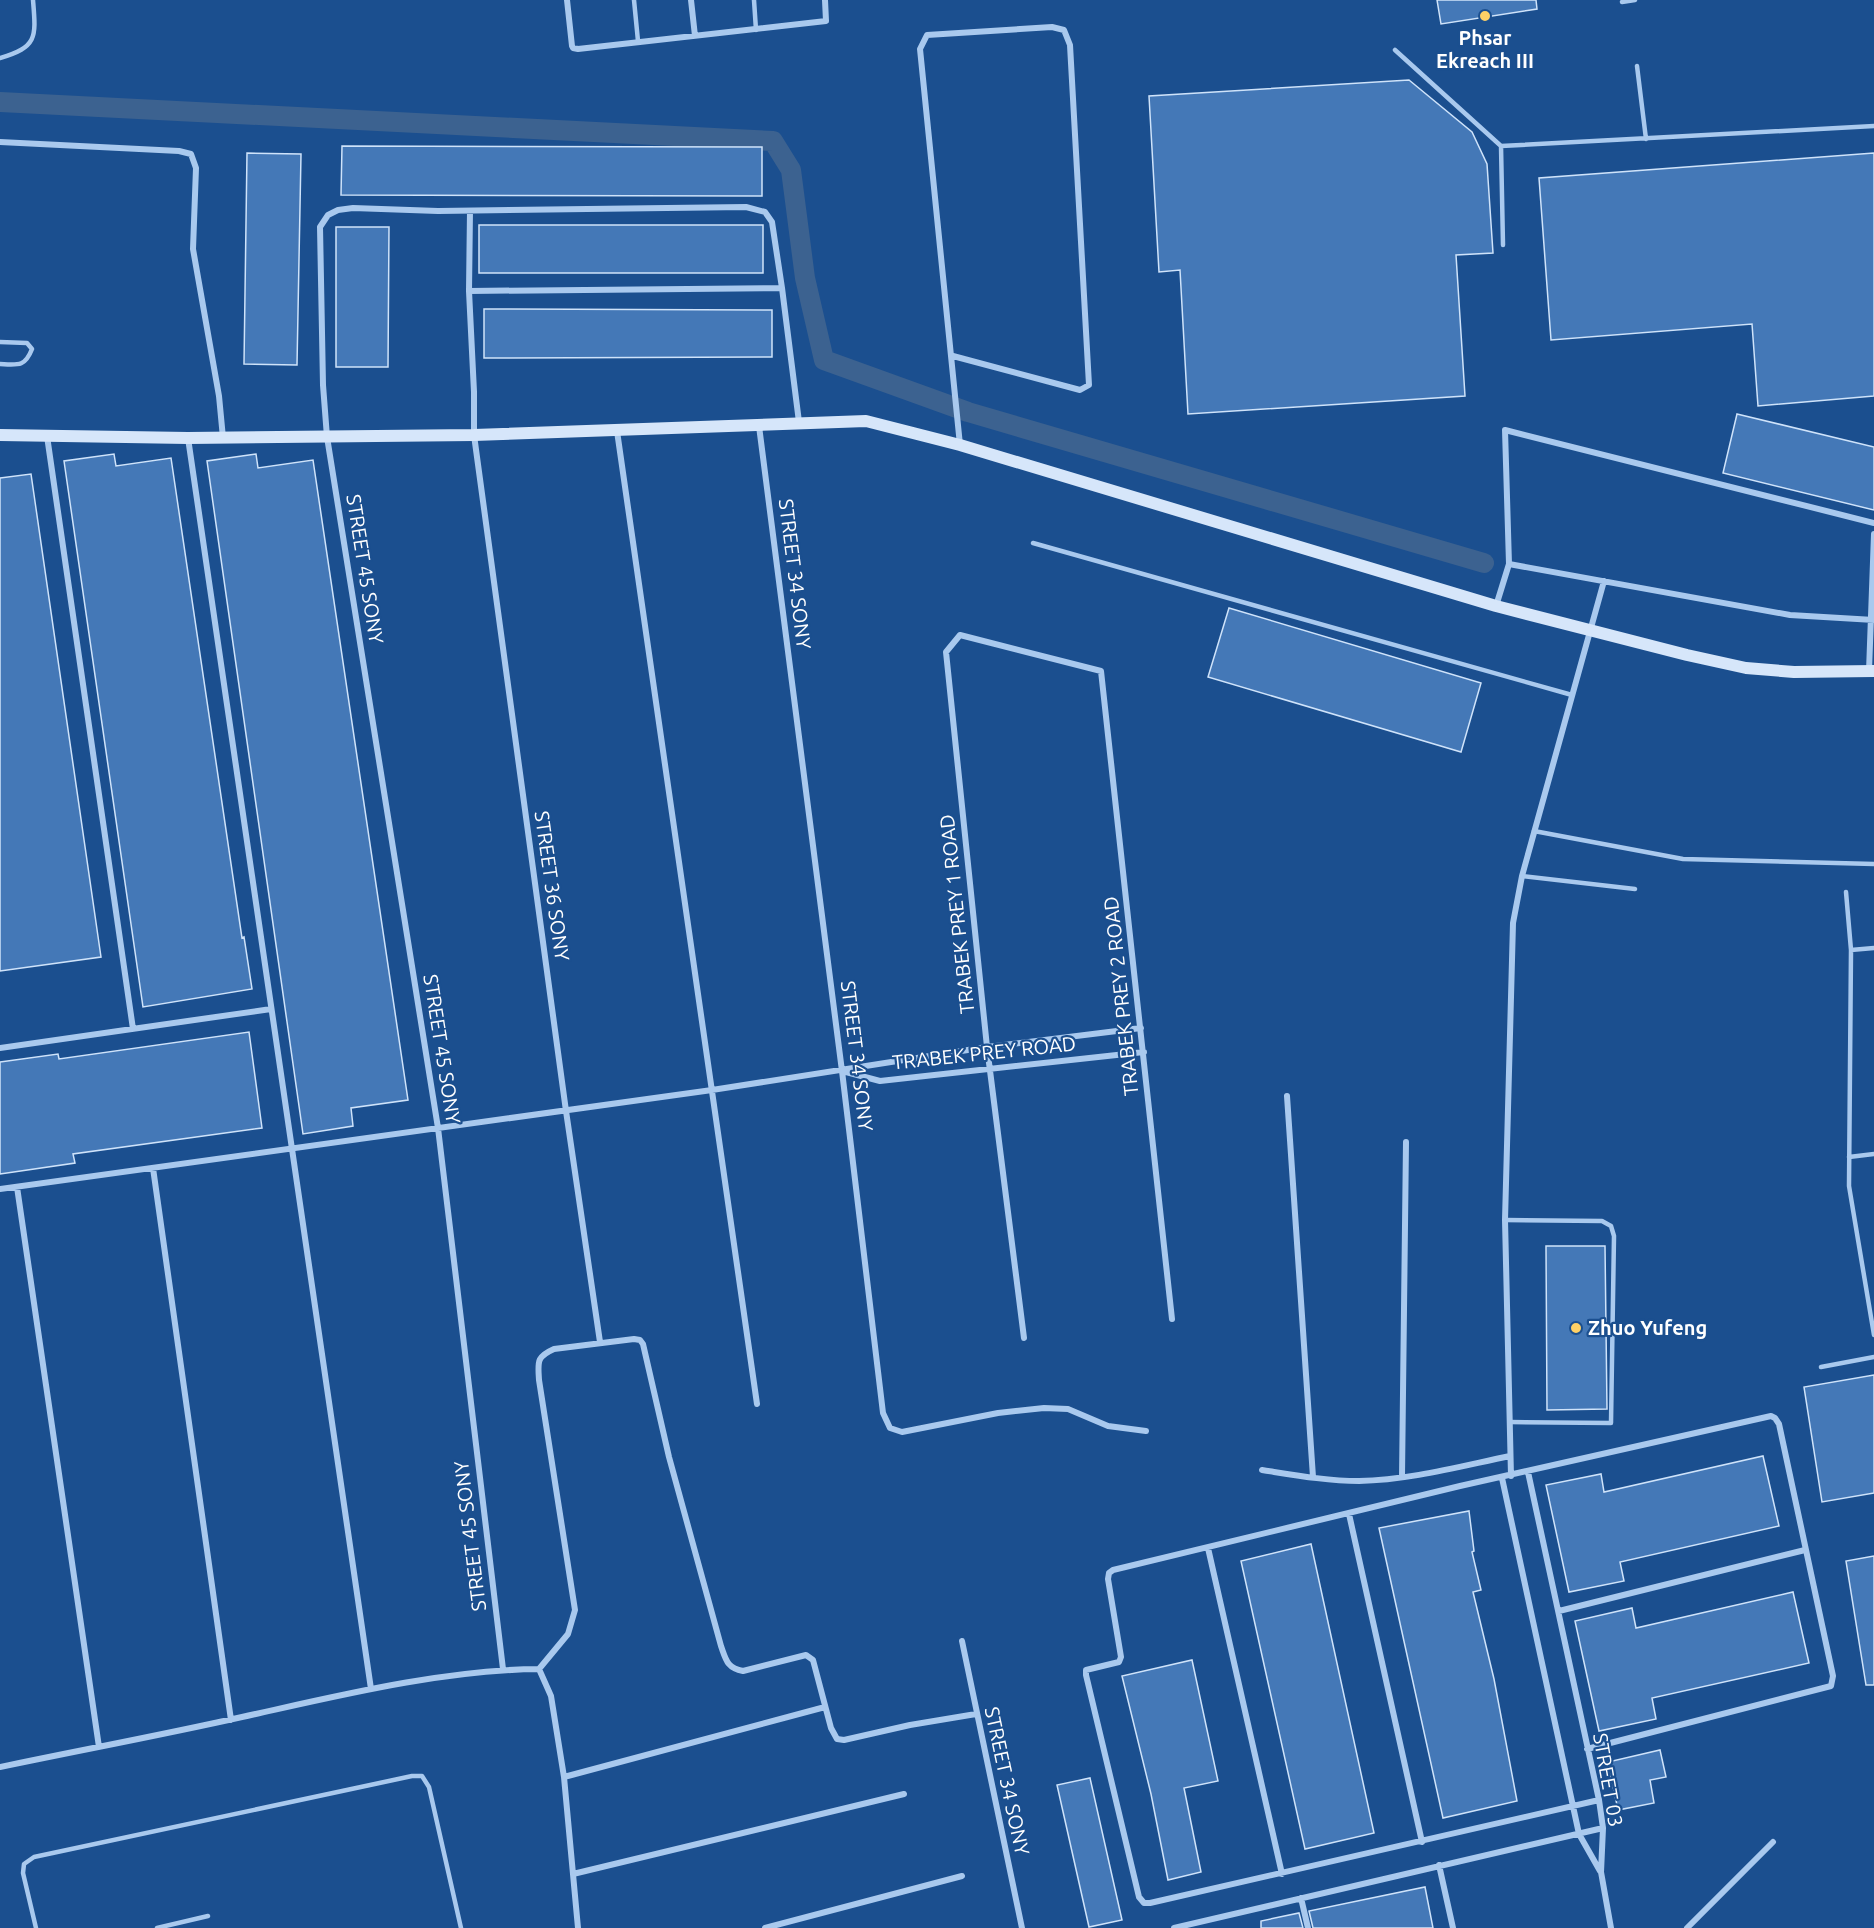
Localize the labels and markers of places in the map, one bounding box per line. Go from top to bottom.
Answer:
marker: Phsar Ekreach III [1478,9,1492,23]
place label: Phsar Ekreach III [1436,26,1534,72]
place label: Zhuo Yufeng [1588,1316,1707,1339]
marker: Zhuo Yufeng [1569,1321,1583,1335]

